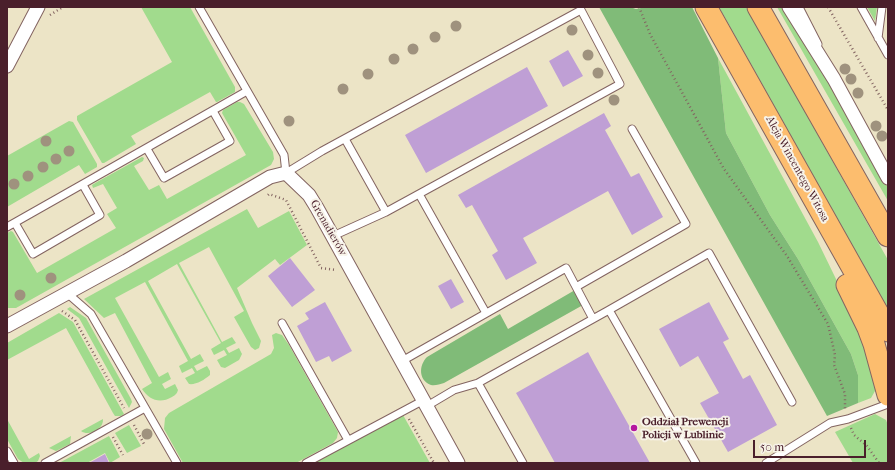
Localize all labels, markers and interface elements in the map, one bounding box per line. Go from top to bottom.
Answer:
street label: Aleja Wincentego Witosa [763,114,831,224]
street label: Grenadierów [307,198,349,258]
place label: Oddział Prewencji Policji w Lublinie [642,415,729,441]
marker: Oddział Prewencji Policji w Lublinie [629,423,639,433]
scale bar [755,432,868,458]
text: 50 m [760,440,784,454]

